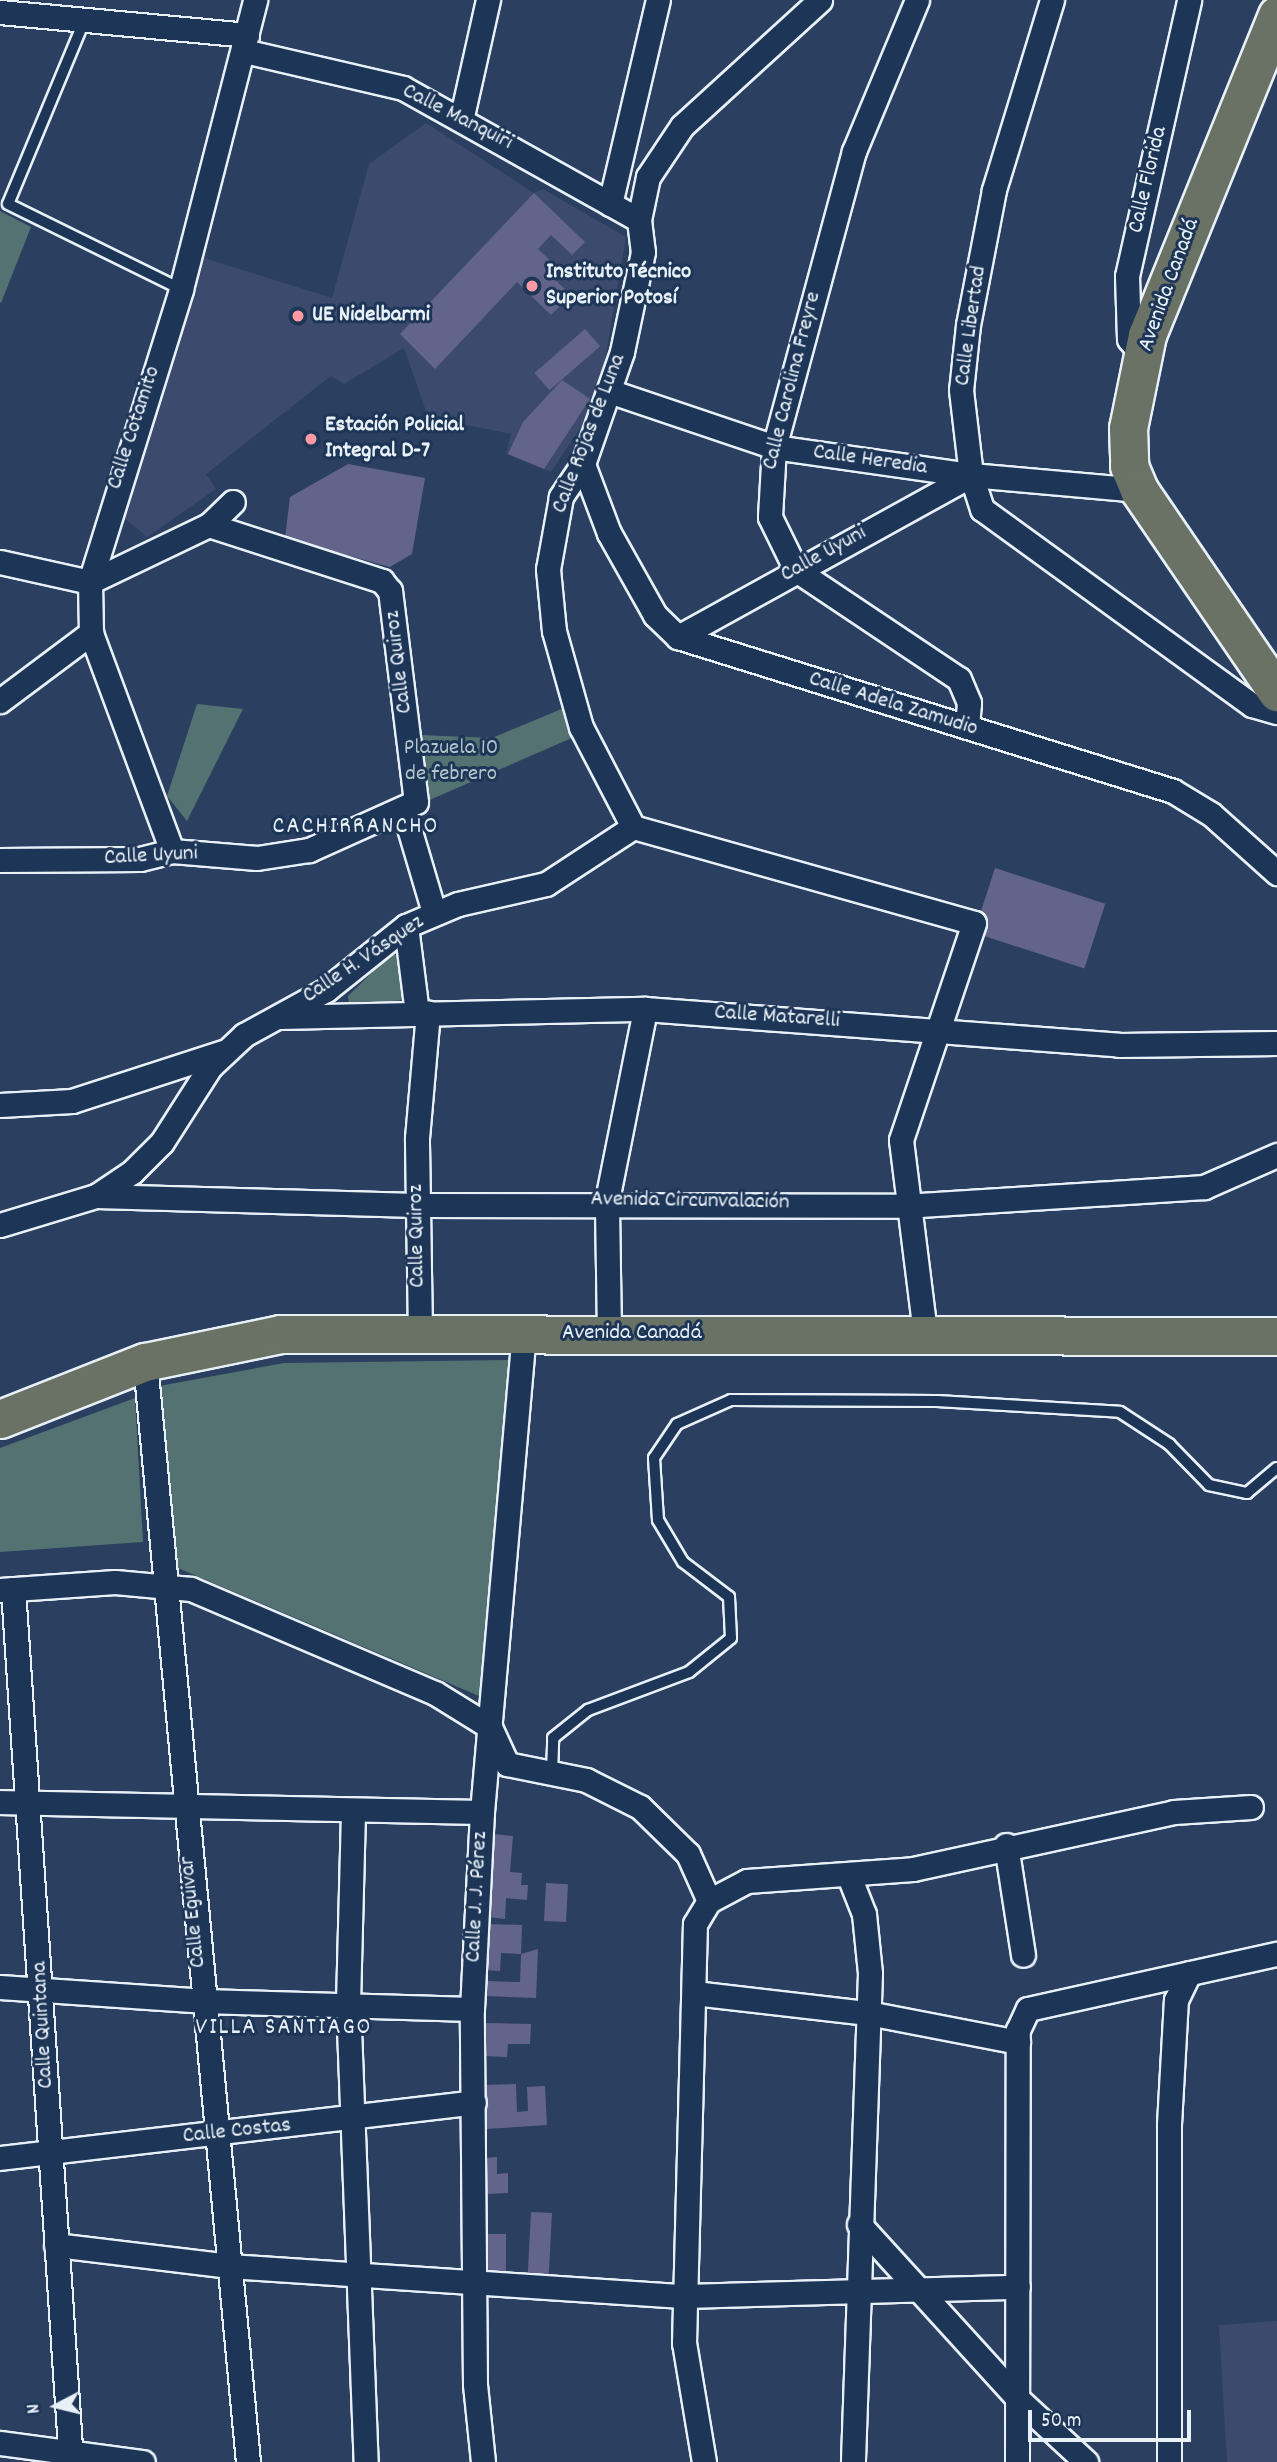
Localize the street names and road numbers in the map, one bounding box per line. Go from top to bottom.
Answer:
street label: Calle Manquiri [397,78,517,158]
street label: Calle Florida [1123,124,1175,236]
street label: Avenida Canadá [1133,215,1207,355]
street label: Calle Libertad [950,264,994,388]
street label: Calle Carolina Freyre [758,289,828,473]
street label: Calle Rojas de Luna [547,350,633,518]
street label: Calle Cotamito [102,363,168,493]
street label: Calle Heredia [811,439,929,483]
street label: Calle Uyuni [776,520,872,590]
street label: Calle Quiroz [380,609,420,715]
street label: Calle Adela Zamudio [805,666,981,744]
street label: Calle Uyuni [104,841,198,873]
street label: Calle H. Vásquez [298,909,430,1011]
street label: Calle Matarelli [713,1000,841,1036]
street label: Calle Quiroz [403,1184,433,1288]
street label: Avenida Circunvalación [590,1186,790,1218]
street label: Avenida Canadá [562,1320,702,1348]
street label: Calle J. J. Pérez [461,1831,495,1963]
street label: Calle Eguivar [174,1855,214,1969]
street label: Calle Quintana [27,1961,61,2089]
street label: Calle Costas [181,2113,293,2151]

